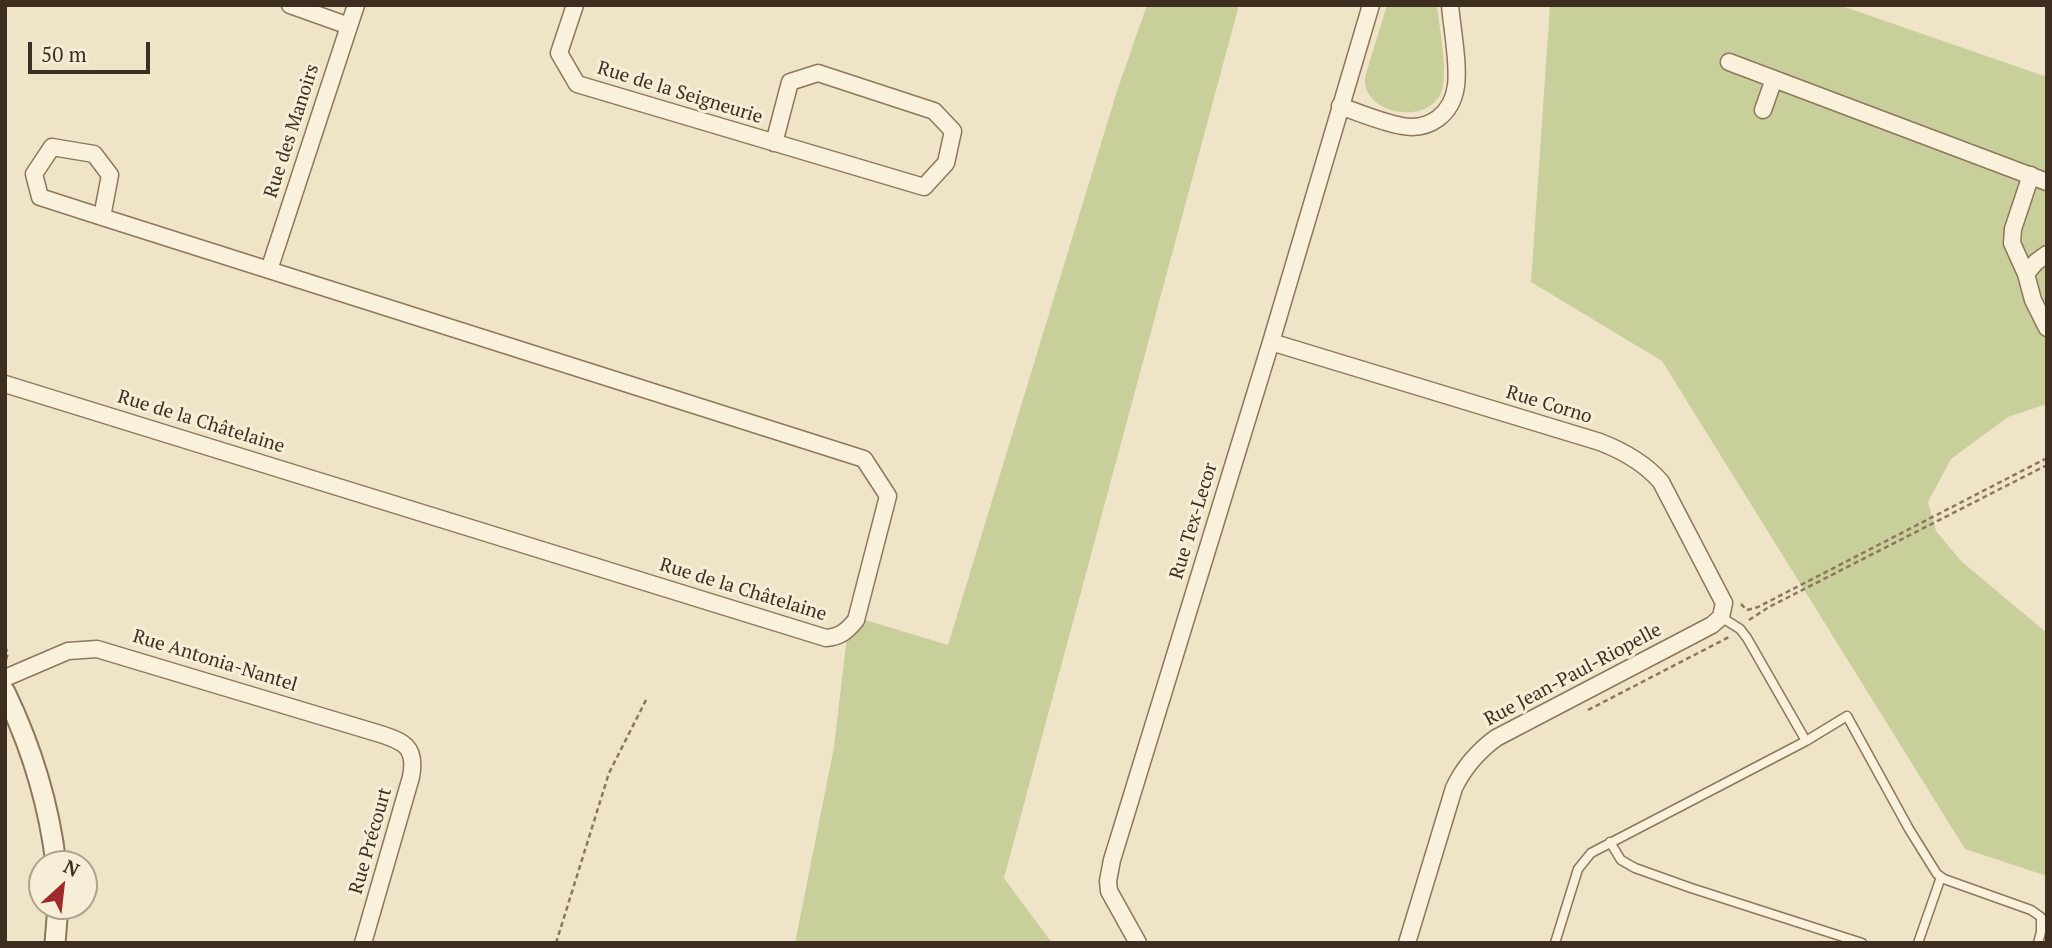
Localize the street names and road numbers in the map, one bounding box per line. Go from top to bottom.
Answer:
street label: Rue de la Seigneurie [595,57,765,129]
street label: Rue des Manoirs [260,61,324,201]
street label: Rue Corno [1503,381,1595,429]
street label: Rue de la Châtelaine [115,386,287,458]
street label: Rue Tex-Lecor [1165,460,1223,582]
street label: Rue de la Châtelaine [657,554,829,626]
street label: Rue Jean-Paul-Riopelle [1480,619,1666,731]
street label: Rue Antonia-Nantel [130,625,300,697]
street label: Rue Précourt [345,785,397,897]

